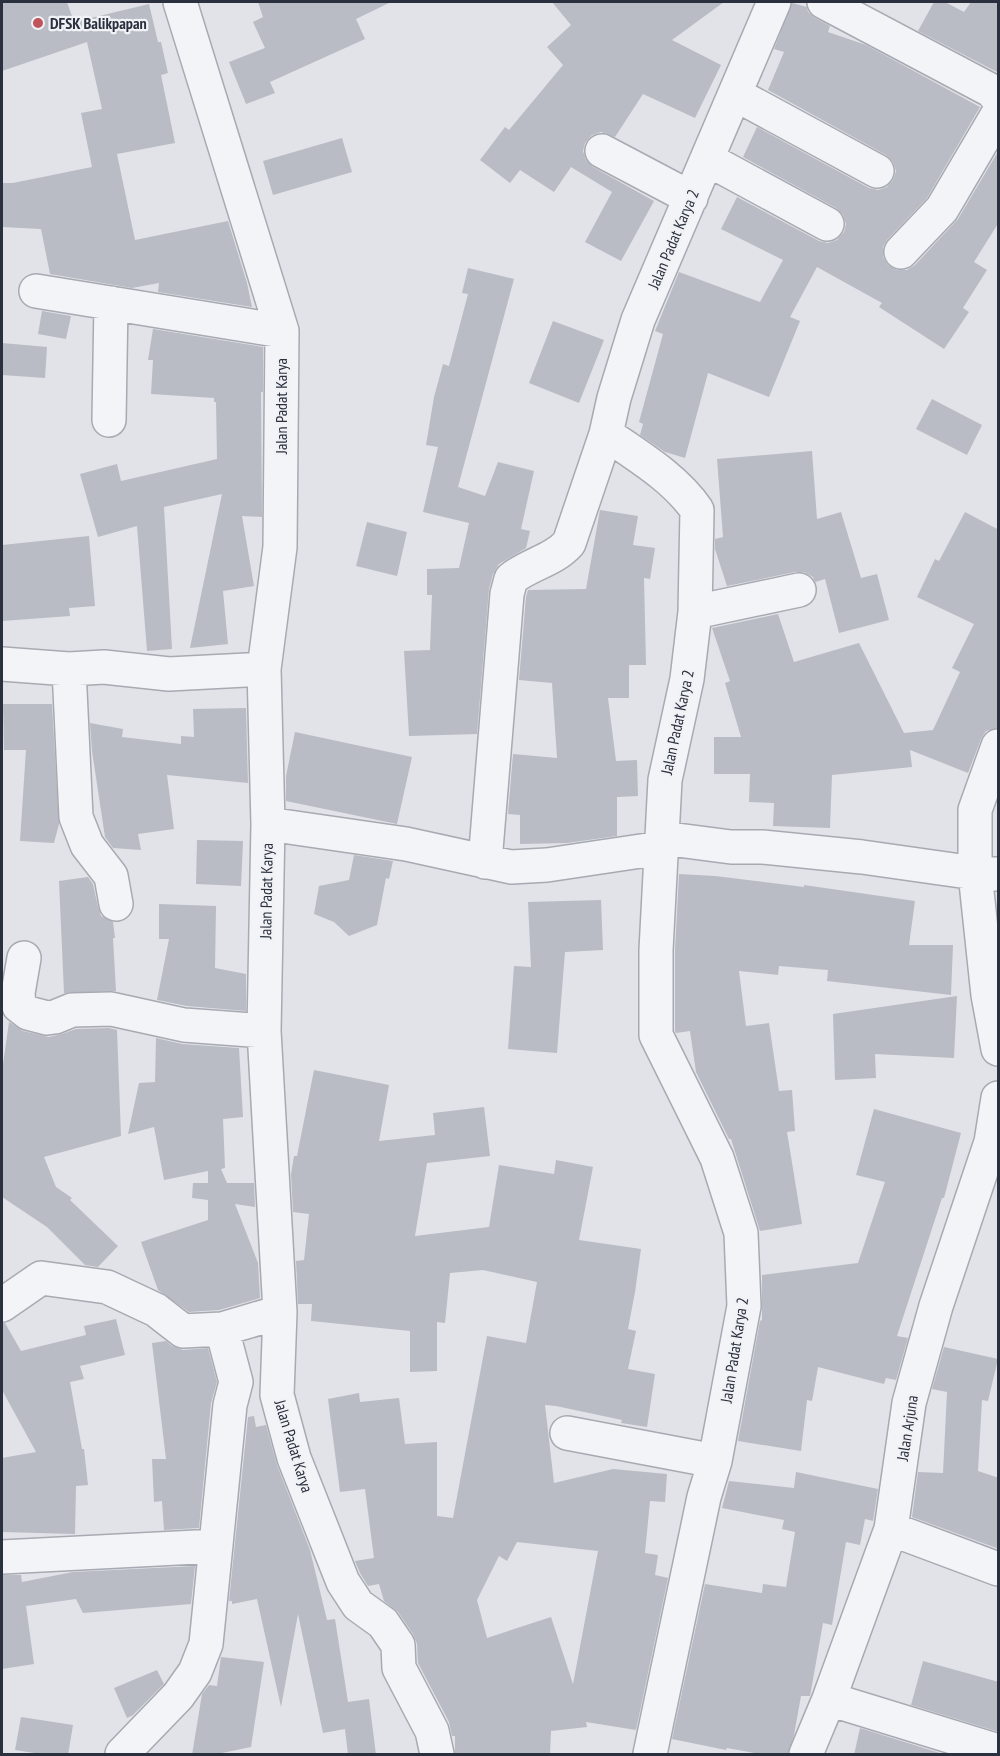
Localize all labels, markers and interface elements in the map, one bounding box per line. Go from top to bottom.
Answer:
place label: DFSK Balikpapan [50,13,147,33]
marker: DFSK Balikpapan [31,16,45,30]
street label: Jalan Padat Karya 2 [643,186,703,293]
street label: Jalan Padat Karya [271,358,291,455]
street label: Jalan Padat Karya 2 [656,668,698,777]
street label: Jalan Padat Karya [255,843,277,940]
street label: Jalan Padat Karya 2 [716,1296,752,1405]
street label: Jalan Arjuna [892,1394,922,1463]
street label: Jalan Padat Karya [270,1396,318,1495]

